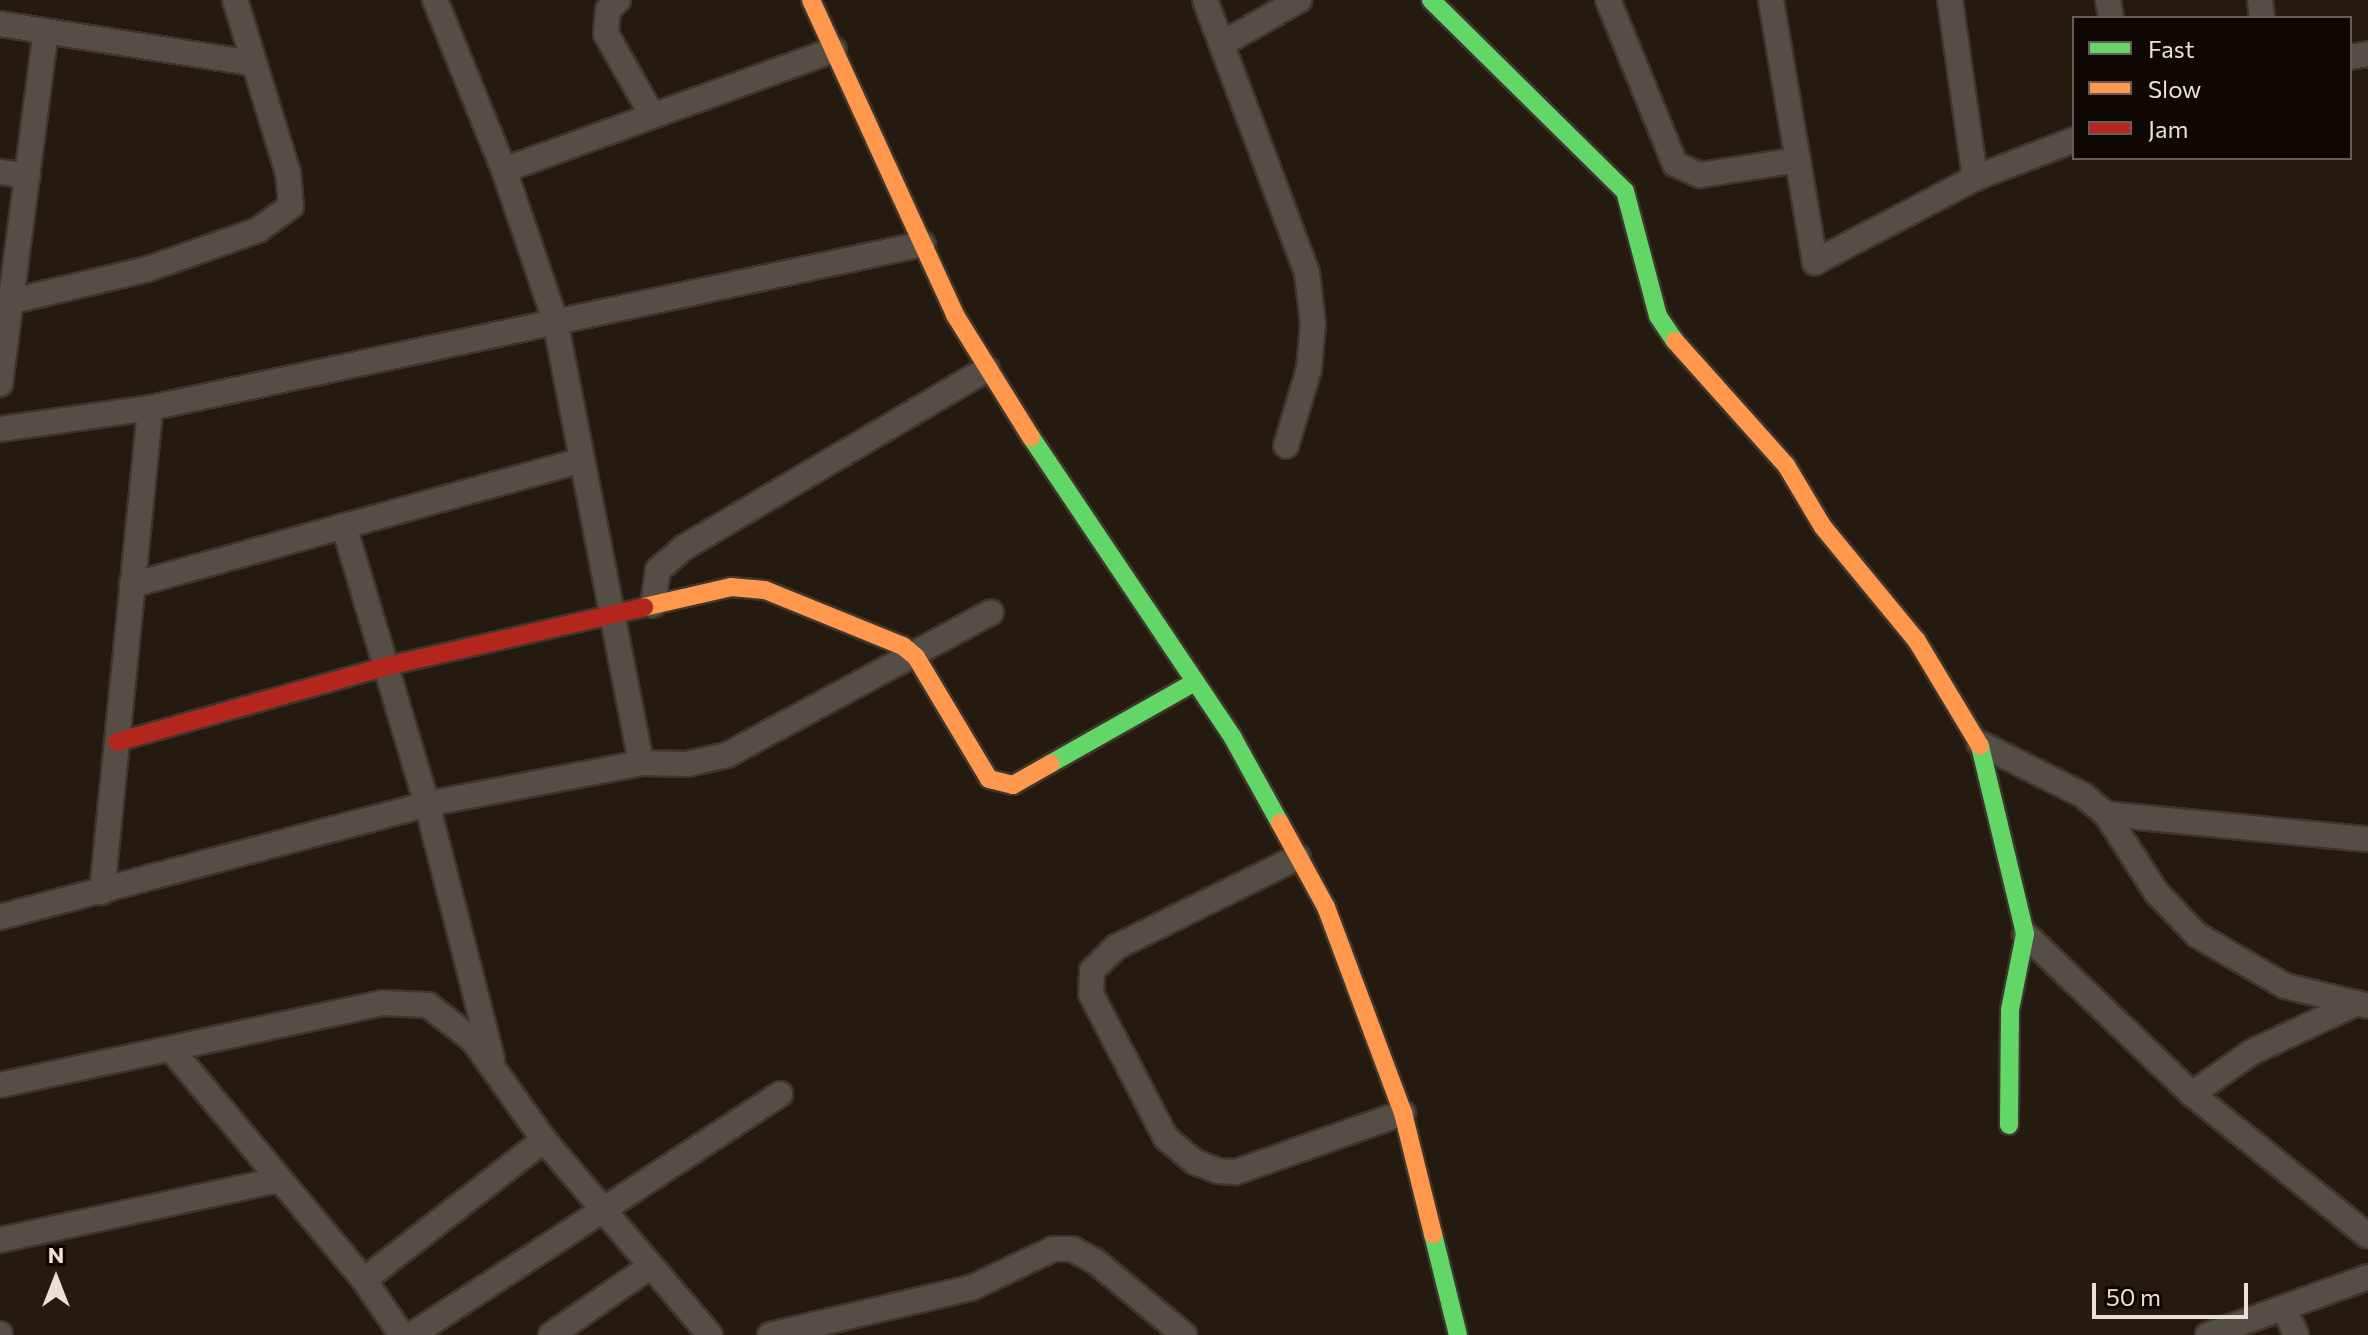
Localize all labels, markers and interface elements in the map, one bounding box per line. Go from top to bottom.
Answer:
legend [2072,16,2352,160]
text: Fast [2148,34,2195,63]
text: Slow [2148,74,2201,103]
text: Jam [2148,114,2188,143]
north arrow [16,1239,96,1319]
text: N [48,1241,64,1268]
scale bar [2096,1267,2252,1317]
text: 50 m [2106,1282,2161,1311]

